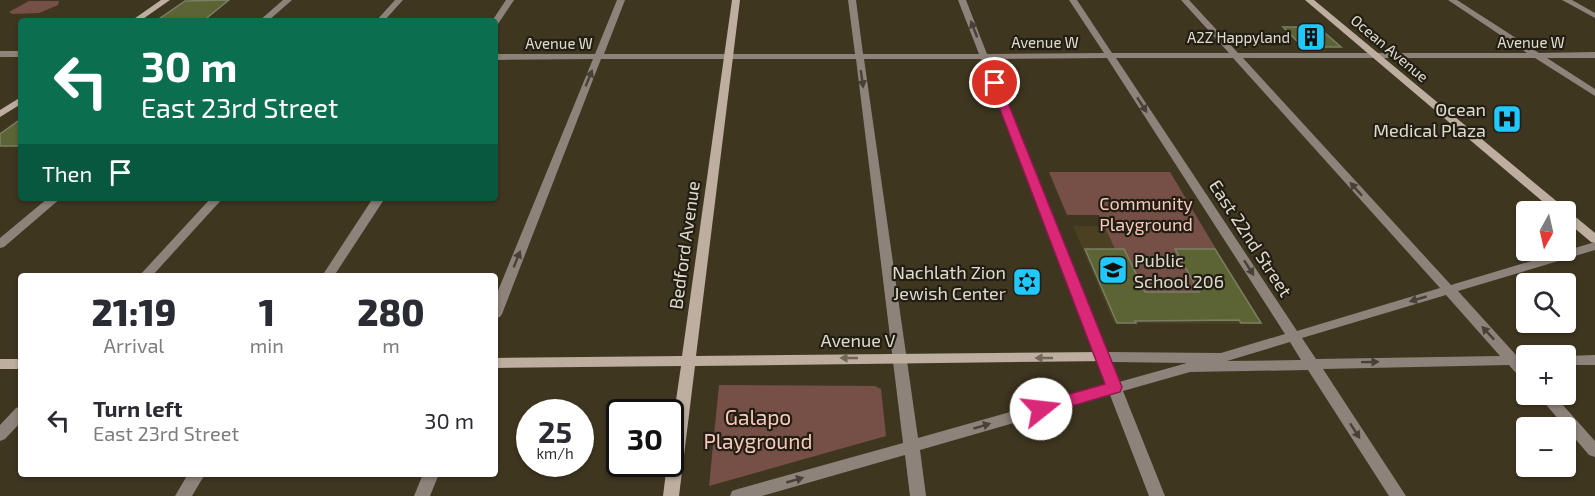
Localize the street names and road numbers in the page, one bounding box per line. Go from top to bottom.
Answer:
street label: Ocean Avenue [1348,10,1432,86]
street label: Avenue W [1011,33,1079,51]
street label: Avenue W [1497,33,1565,51]
street label: Avenue W [525,34,593,52]
street label: East 22nd Street [1205,175,1297,301]
street label: Bedford Avenue [664,179,704,311]
street label: Avenue V [821,329,895,351]

